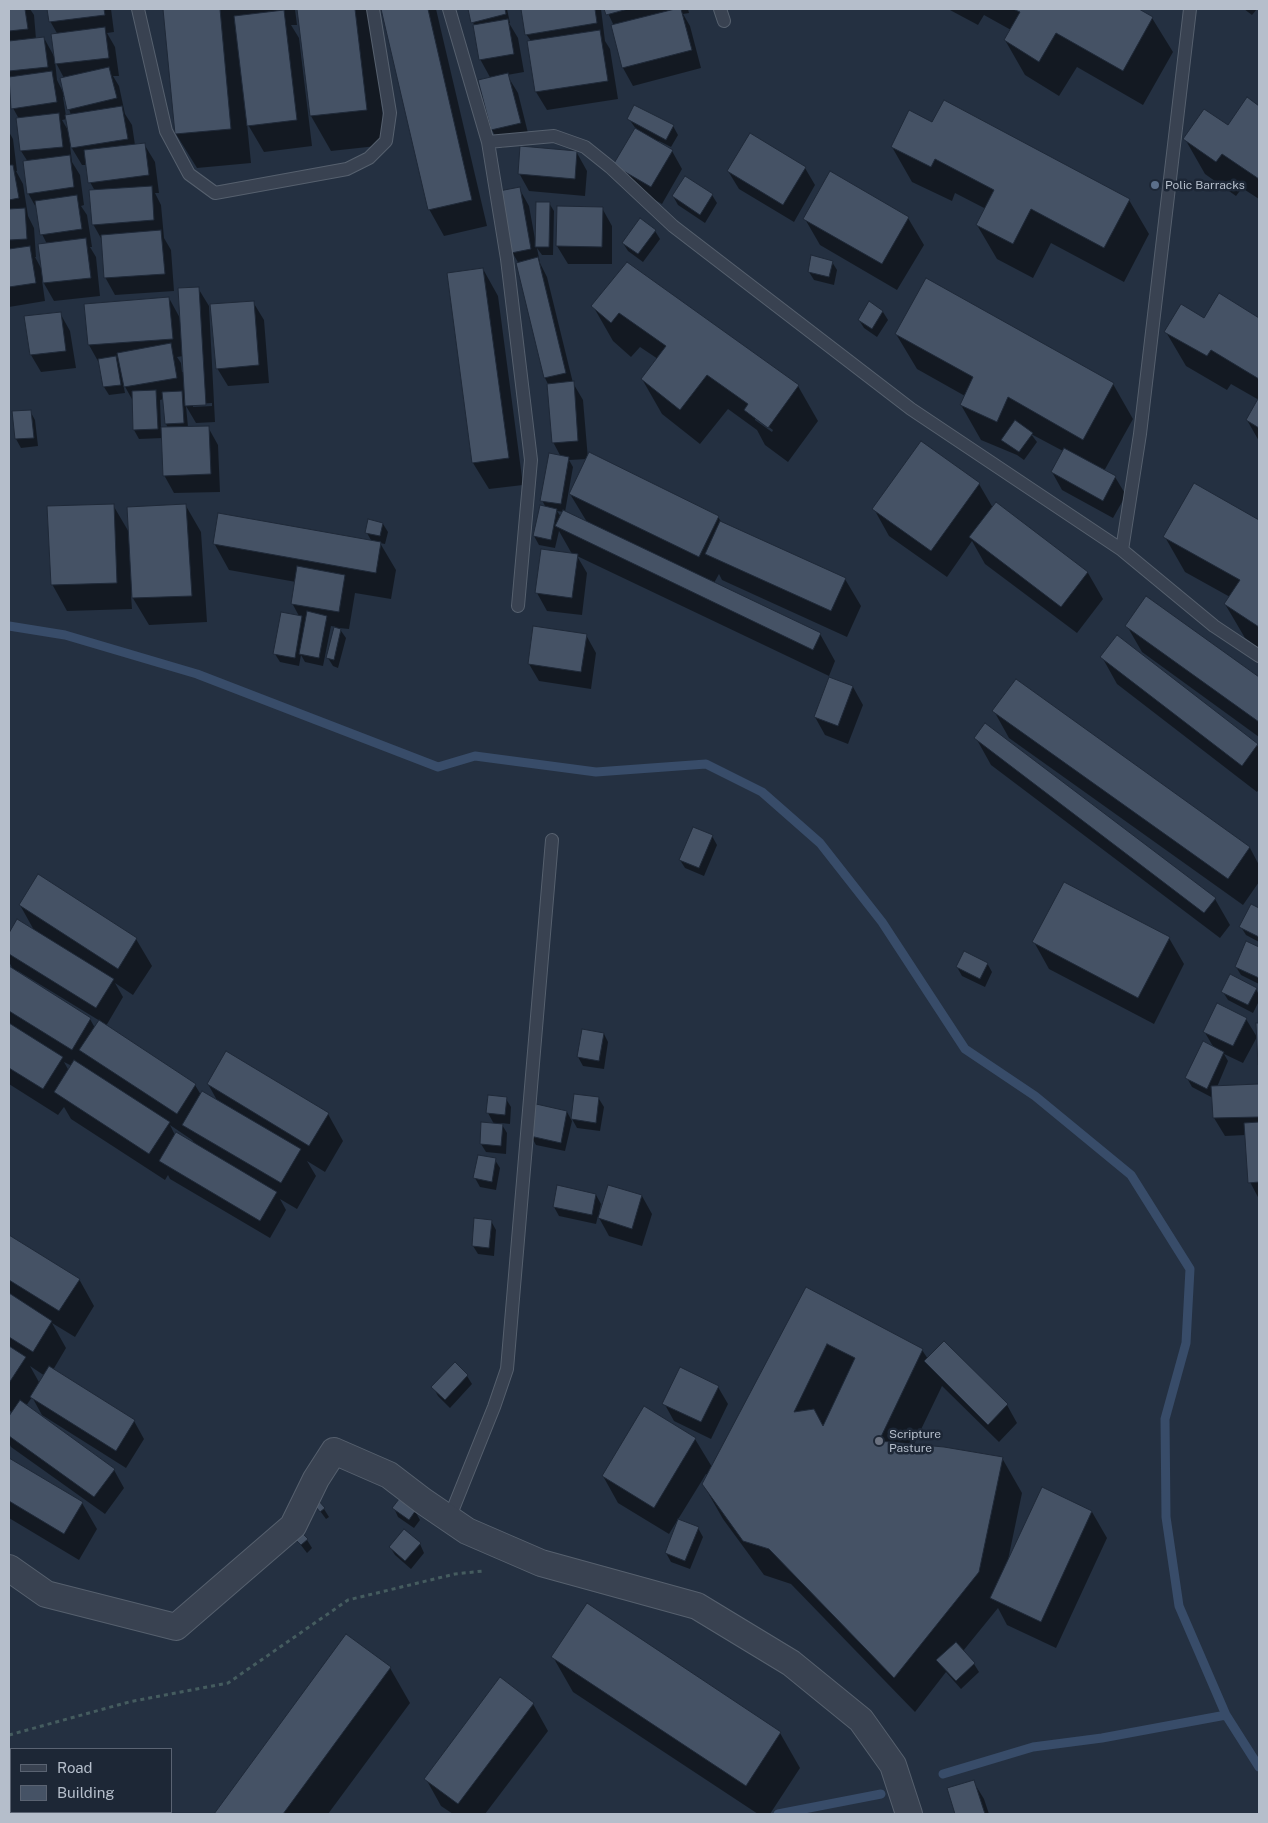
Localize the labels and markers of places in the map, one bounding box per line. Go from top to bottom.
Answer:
place label: Polic Barracks [1165,178,1245,192]
marker: Polic Barracks [1149,179,1161,191]
place label: Scripture Pasture [889,1427,941,1455]
marker: Scripture Pasture [873,1435,885,1447]

